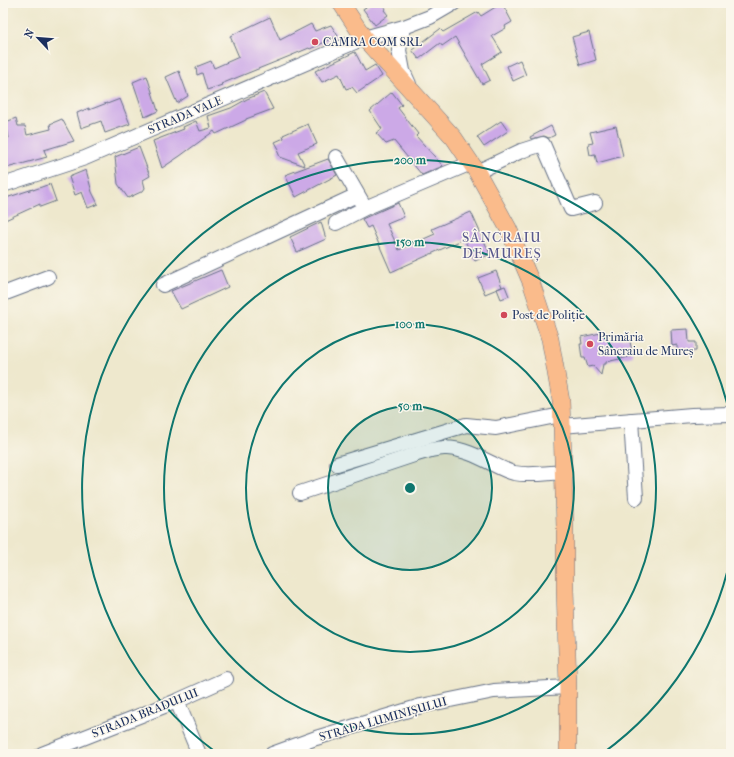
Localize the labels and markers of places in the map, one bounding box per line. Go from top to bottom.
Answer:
place label: CAMRA COM SRL [323,35,423,49]
marker: CAMRA COM SRL [310,37,320,47]
place label: Post de Poliție [512,308,585,322]
marker: Post de Poliție [499,310,509,320]
place label: Primăria Sâncraiu de Mureș [598,330,694,358]
marker: Primăria Sâncraiu de Mureș [585,339,595,349]
centre of rings [403,481,417,495]

